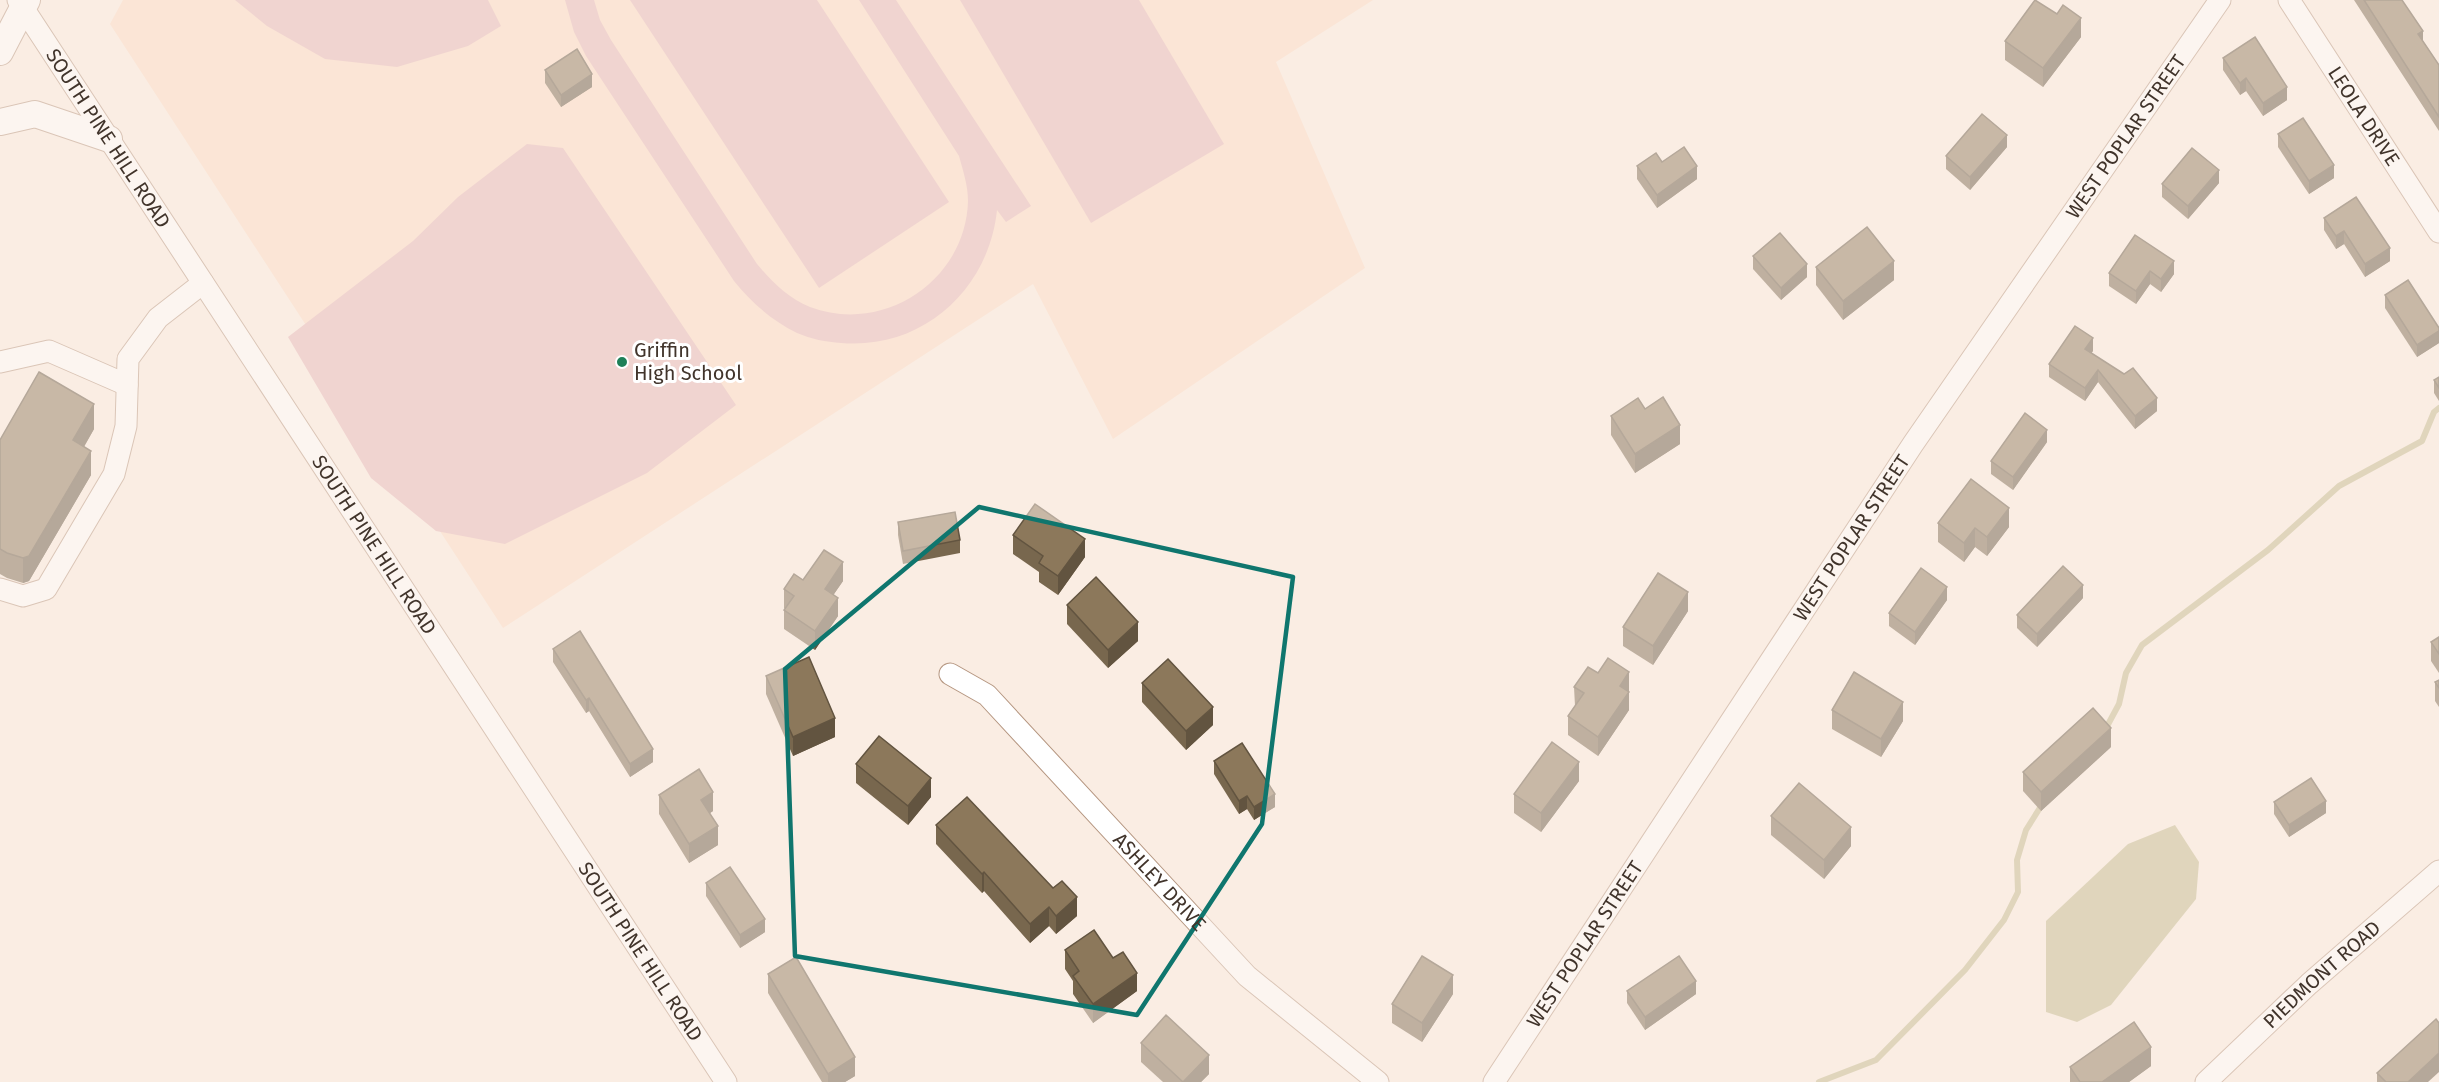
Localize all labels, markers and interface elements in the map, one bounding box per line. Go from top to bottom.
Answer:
street label: SOUTH PINE HILL ROAD [41,44,176,232]
street label: WEST POPLAR STREET [2061,50,2191,223]
street label: LEOLA DRIVE [2323,62,2405,170]
place label: Griffin High School [634,338,742,385]
marker: Griffin High School [615,355,629,369]
street label: WEST POPLAR STREET [1788,450,1915,625]
street label: SOUTH PINE HILL ROAD [307,451,442,639]
street label: ASHLEY DRIVE [1108,828,1211,936]
street label: WEST POPLAR STREET [1521,856,1648,1032]
street label: SOUTH PINE HILL ROAD [573,857,708,1046]
street label: PIEDMONT ROAD [2258,916,2385,1033]

